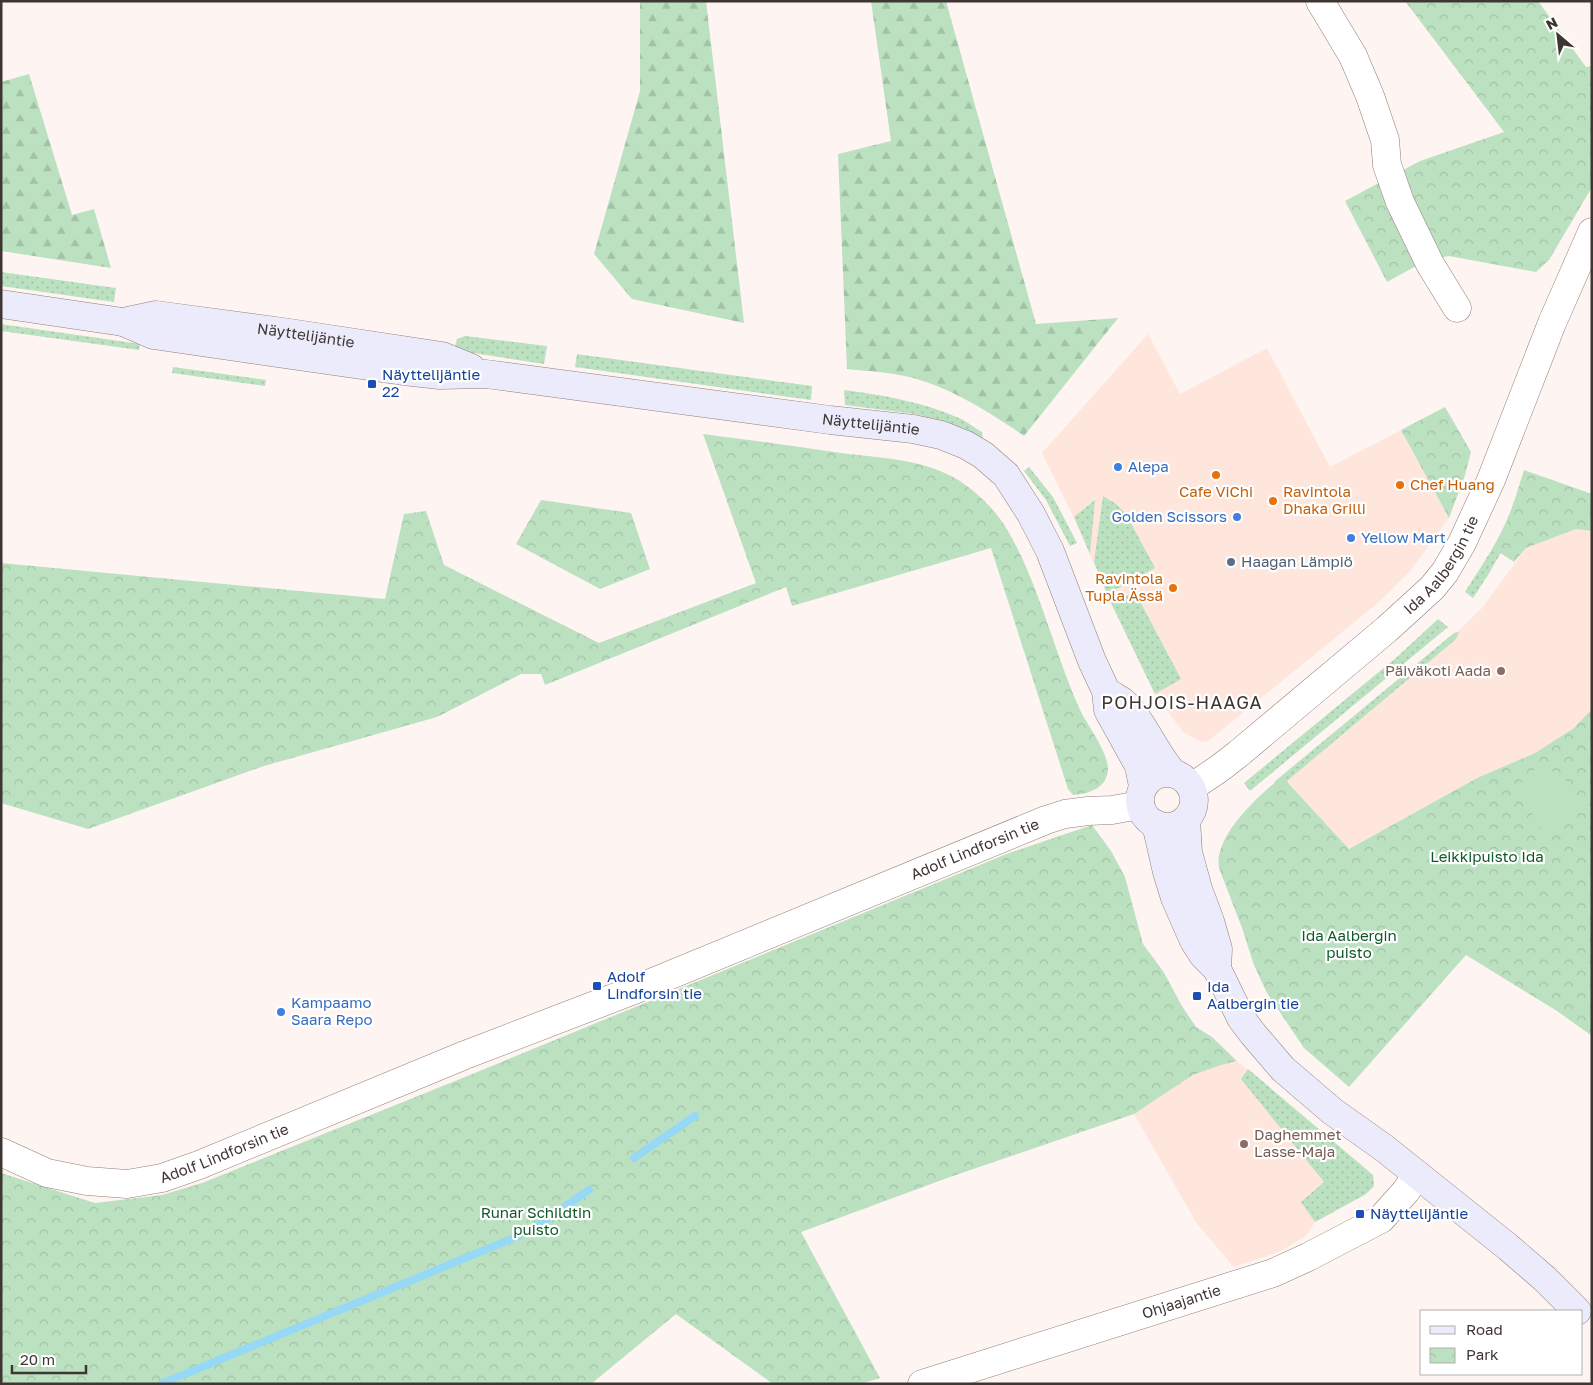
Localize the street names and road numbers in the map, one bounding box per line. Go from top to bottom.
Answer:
street label: Näyttelijäntie [256,319,356,351]
street label: Näyttelijäntie [821,409,922,438]
street label: Ida Aalbergin tie [1399,512,1481,618]
street label: Adolf Lindforsin tie [908,814,1042,883]
street label: Adolf Lindforsin tie [157,1119,291,1186]
street label: Ohjaajantie [1139,1280,1223,1322]

